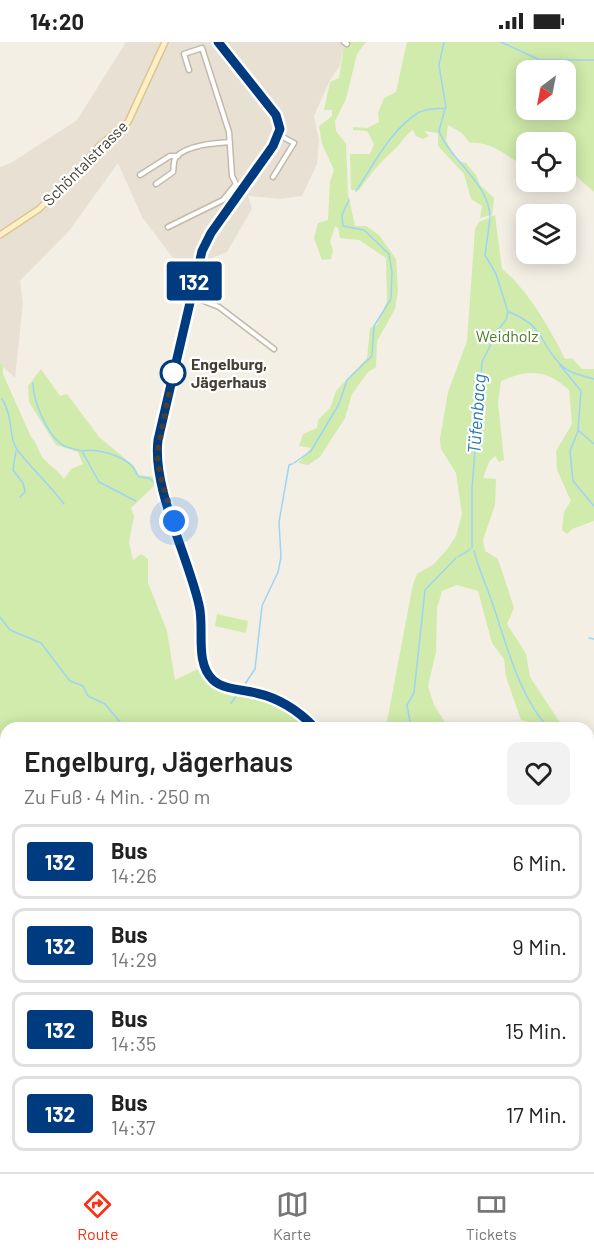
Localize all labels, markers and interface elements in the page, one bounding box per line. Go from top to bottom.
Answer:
text: 14:20 [30,8,84,34]
north arrow [516,60,576,120]
map controls [516,60,576,264]
street label: Schöntalstrasse [38,116,131,209]
button: locate [516,132,576,192]
button: layers [516,204,576,264]
line badge: 132 [160,262,228,300]
text: 132 [179,269,209,294]
park label: Weidholz [476,326,538,345]
place label: Engelburg, Jägerhaus [191,354,267,391]
marker: Engelburg, Jägerhaus [160,360,186,386]
water label: Tüfenbacg [462,373,490,455]
your location [159,506,189,536]
button: heart [507,742,570,805]
text: Engelburg, Jägerhaus [24,744,293,778]
text: Zu Fuß · 4 Min. · 250 m [24,784,210,808]
text: Bus [111,837,148,863]
text: 132 [45,849,75,874]
text: 6 Min. [512,849,567,875]
text: 14:26 [111,863,157,887]
text: Bus [111,921,148,947]
text: 132 [45,933,75,958]
text: 9 Min. [512,933,567,959]
text: 14:29 [111,947,157,971]
text: Bus [111,1005,148,1031]
text: 132 [45,1017,75,1042]
text: 15 Min. [505,1017,567,1043]
text: 14:35 [111,1031,156,1055]
text: Bus [111,1089,148,1115]
text: 132 [45,1101,75,1126]
text: 17 Min. [506,1101,567,1127]
text: 14:37 [111,1115,156,1139]
tab: Route [77,1188,118,1243]
tab: Karte [273,1188,311,1243]
tab: Tickets [466,1188,517,1243]

